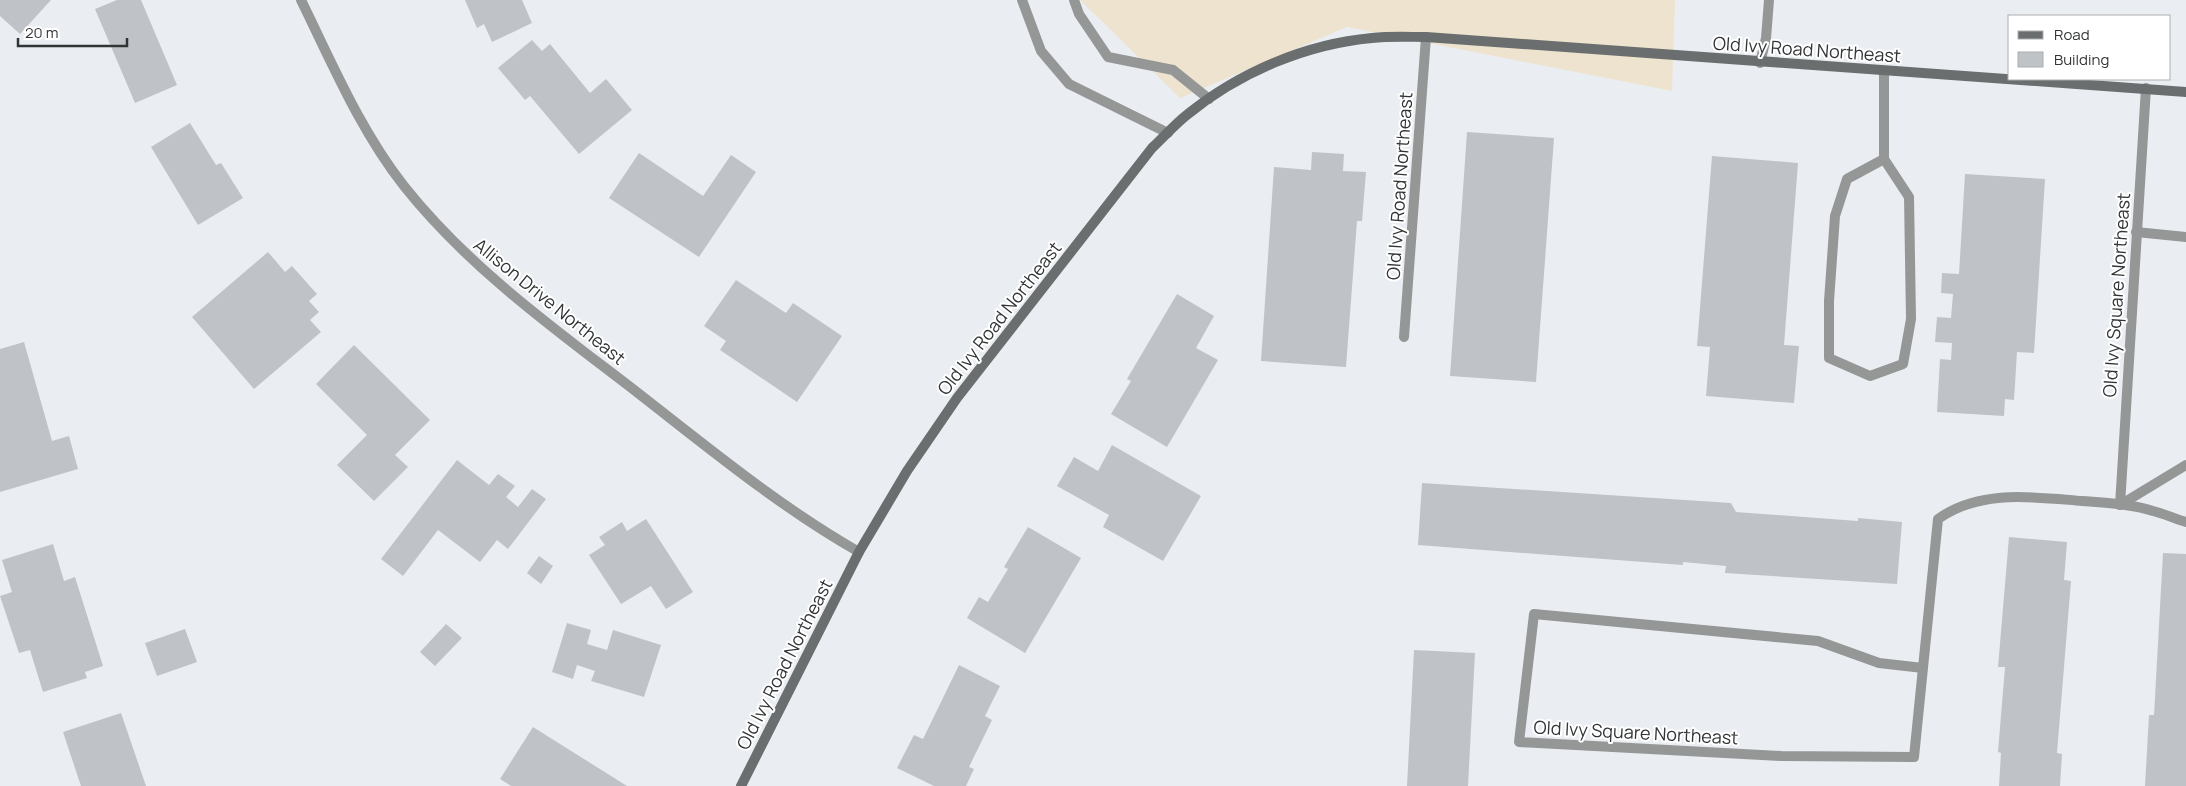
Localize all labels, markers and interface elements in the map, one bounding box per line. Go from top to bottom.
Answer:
scale bar [18,15,126,47]
legend [2008,15,2171,80]
text: 20 m [25,22,58,43]
text: Road [2054,24,2090,45]
street label: Old Ivy Road Northeast [1712,30,1902,68]
text: Building [2054,49,2109,70]
street label: Old Ivy Road Northeast [1380,91,1418,281]
street label: Old Ivy Square Northeast [2097,192,2135,398]
street label: Allison Drive Northeast [469,232,631,370]
street label: Old Ivy Road Northeast [932,236,1066,400]
street label: Old Ivy Road Northeast [731,575,837,753]
street label: Old Ivy Square Northeast [1533,715,1739,749]

